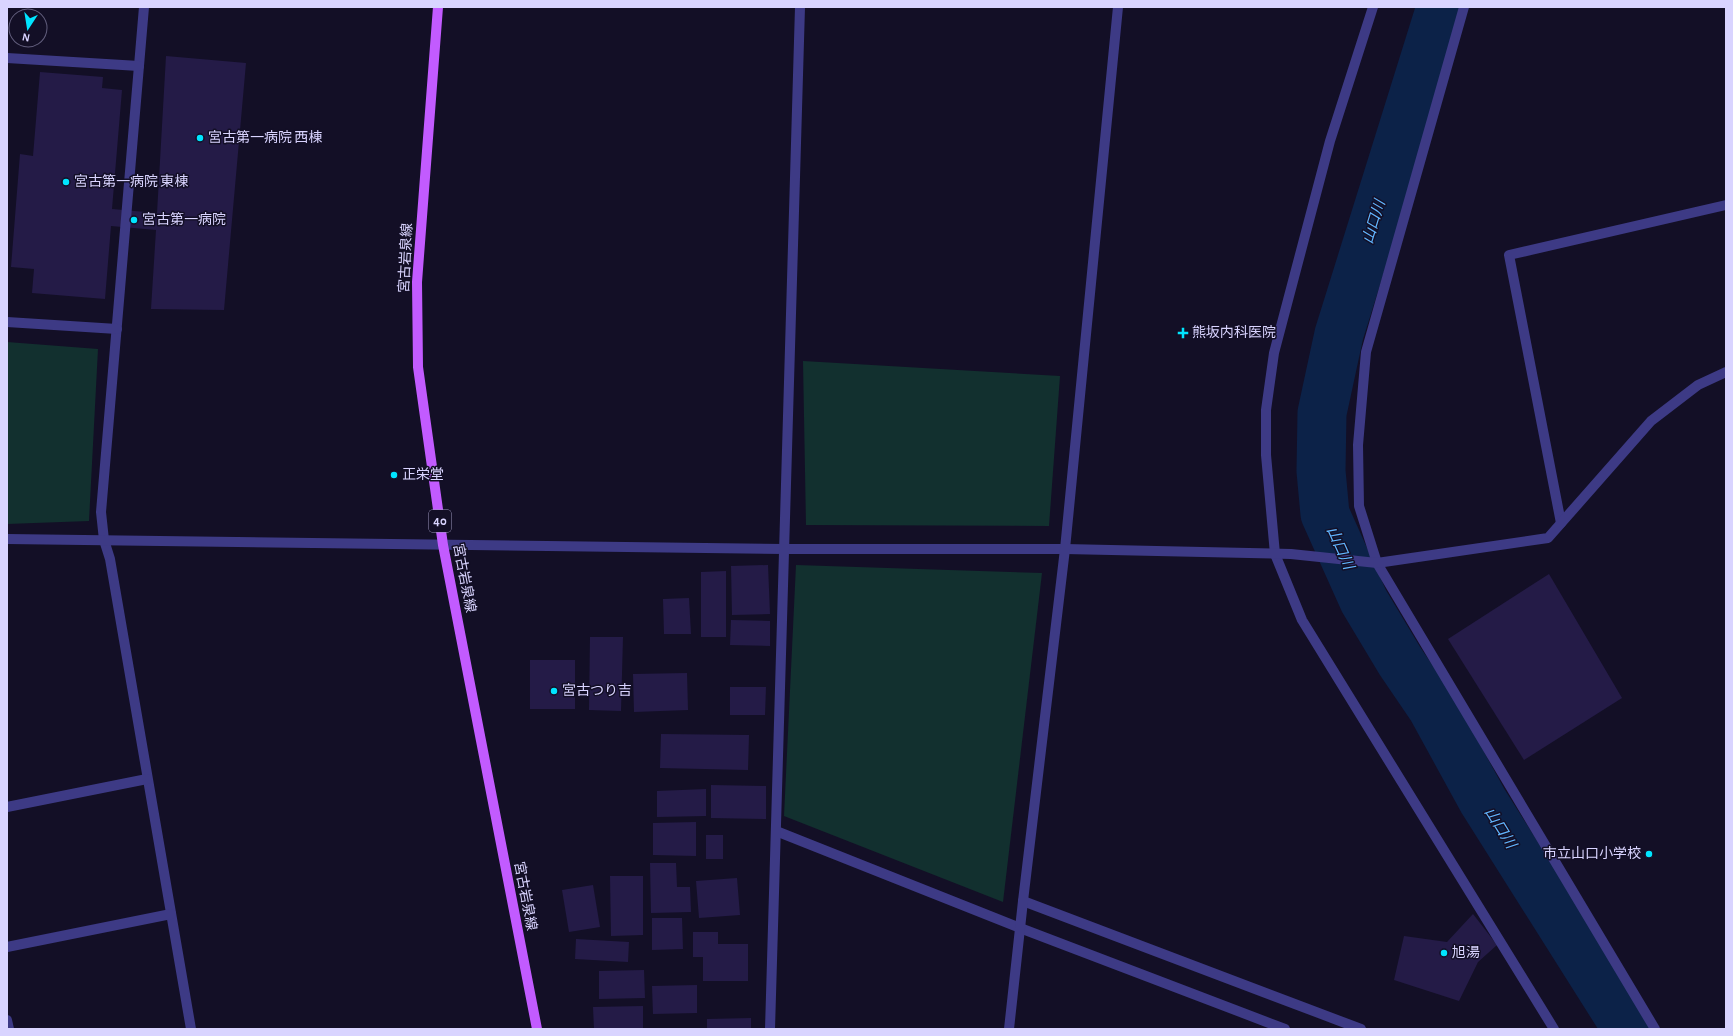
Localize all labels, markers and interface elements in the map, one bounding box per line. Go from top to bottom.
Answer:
north arrow [8,8,48,48]
text: N [21,31,31,43]
place label: 宮古第一病院 西棟 [208,129,322,145]
marker: 宮古第一病院 西棟 [195,133,205,143]
place label: 宮古第一病院 東棟 [74,173,188,189]
marker: 宮古第一病院 東棟 [61,177,71,187]
water label: 山口川 [1359,196,1388,246]
place label: 宮古第一病院 [142,211,226,227]
marker: 宮古第一病院 [129,215,139,225]
street label: 宮古岩泉線 [395,223,415,293]
place label: 熊坂内科医院 [1192,324,1276,340]
marker: 熊坂内科医院 [1177,327,1189,339]
place label: 正栄堂 [402,467,444,482]
marker: 正栄堂 [389,470,399,480]
road number: 40 [429,510,451,532]
water label: 山口川 [1324,524,1358,573]
street label: 宮古岩泉線 [450,542,480,614]
place label: 宮古つり吉 [562,683,632,698]
marker: 宮古つり吉 [549,686,559,696]
water label: 山口川 [1482,804,1520,853]
place label: 市立山口小学校 [1543,846,1641,861]
marker: 市立山口小学校 [1644,849,1654,859]
street label: 宮古岩泉線 [511,860,541,932]
place label: 旭湯 [1452,945,1480,960]
marker: 旭湯 [1439,948,1449,958]

